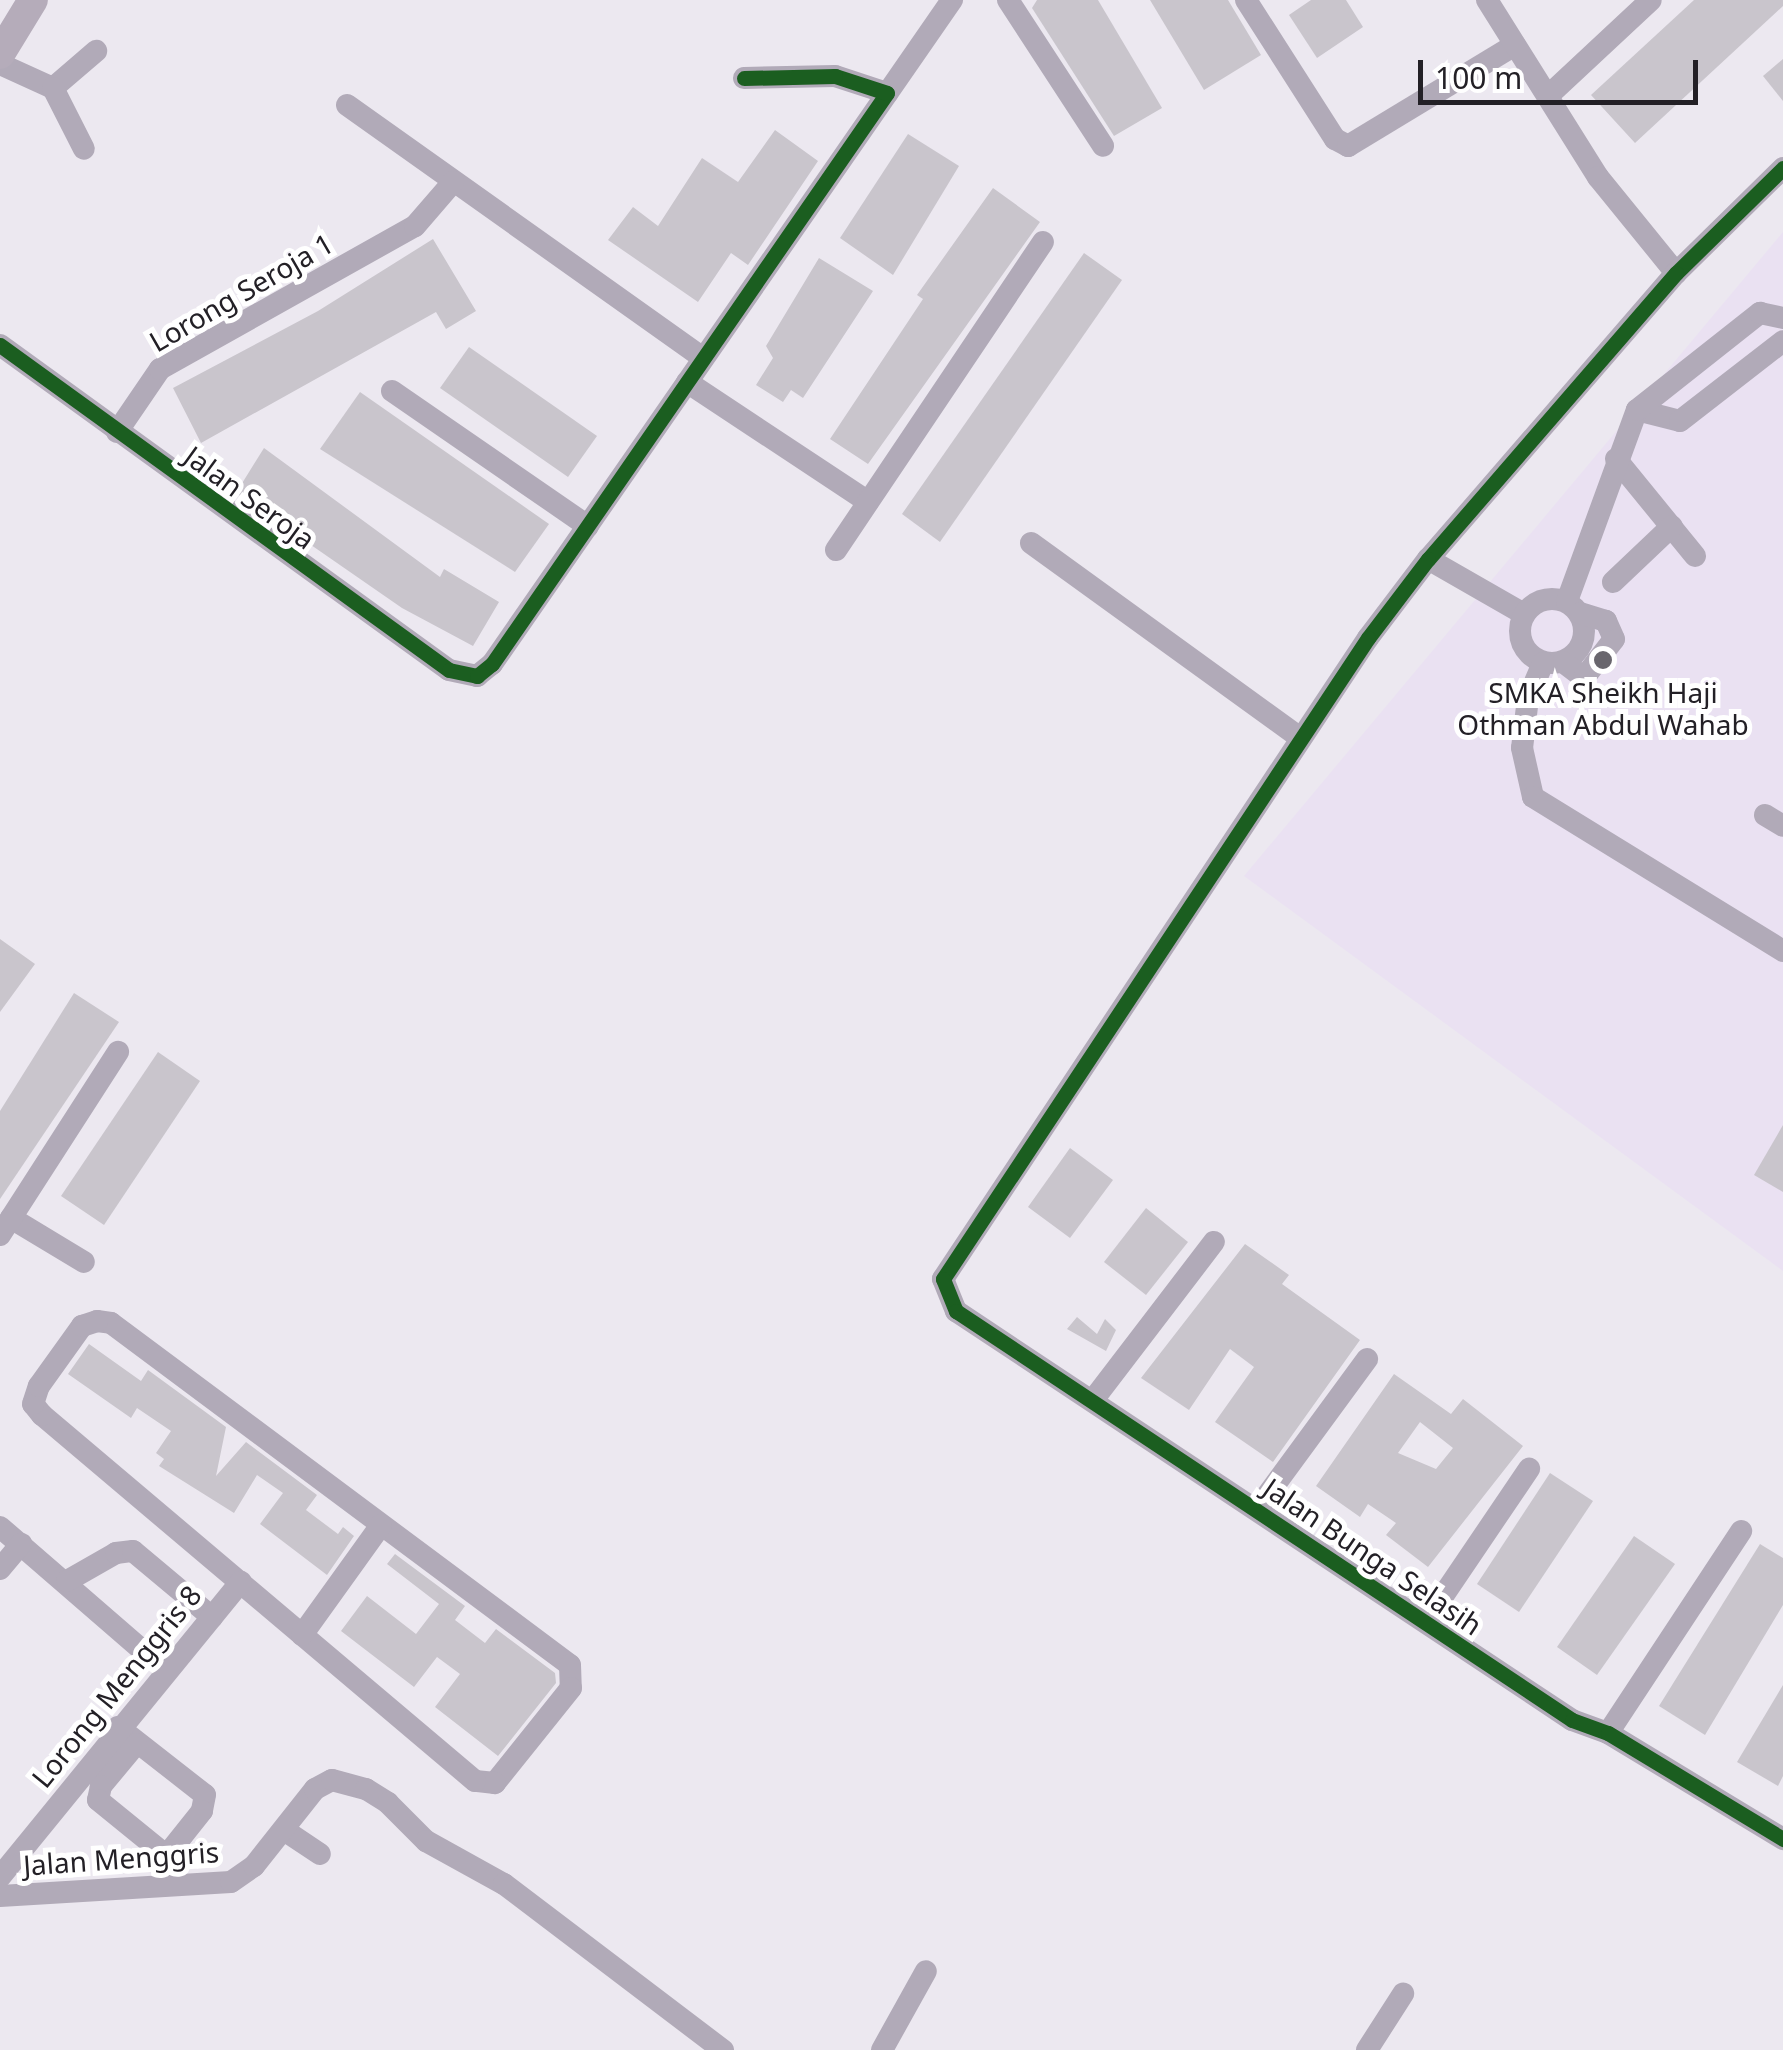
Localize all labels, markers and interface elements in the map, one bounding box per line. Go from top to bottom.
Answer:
scale bar [1423,40,1703,102]
text: 100 m [1435,57,1522,98]
street label: Lorong Seroja 1 [143,226,339,358]
street label: Jalan Seroja [178,438,322,556]
marker: SMKA Sheikh Haji Othman Abdul Wahab [1592,649,1614,671]
place label: SMKA Sheikh Haji Othman Abdul Wahab [1457,675,1749,741]
street label: Jalan Bunga Selasih [1258,1471,1488,1641]
street label: Lorong Menggris 8 [24,1578,208,1794]
street label: Jalan Menggris [22,1834,220,1882]

